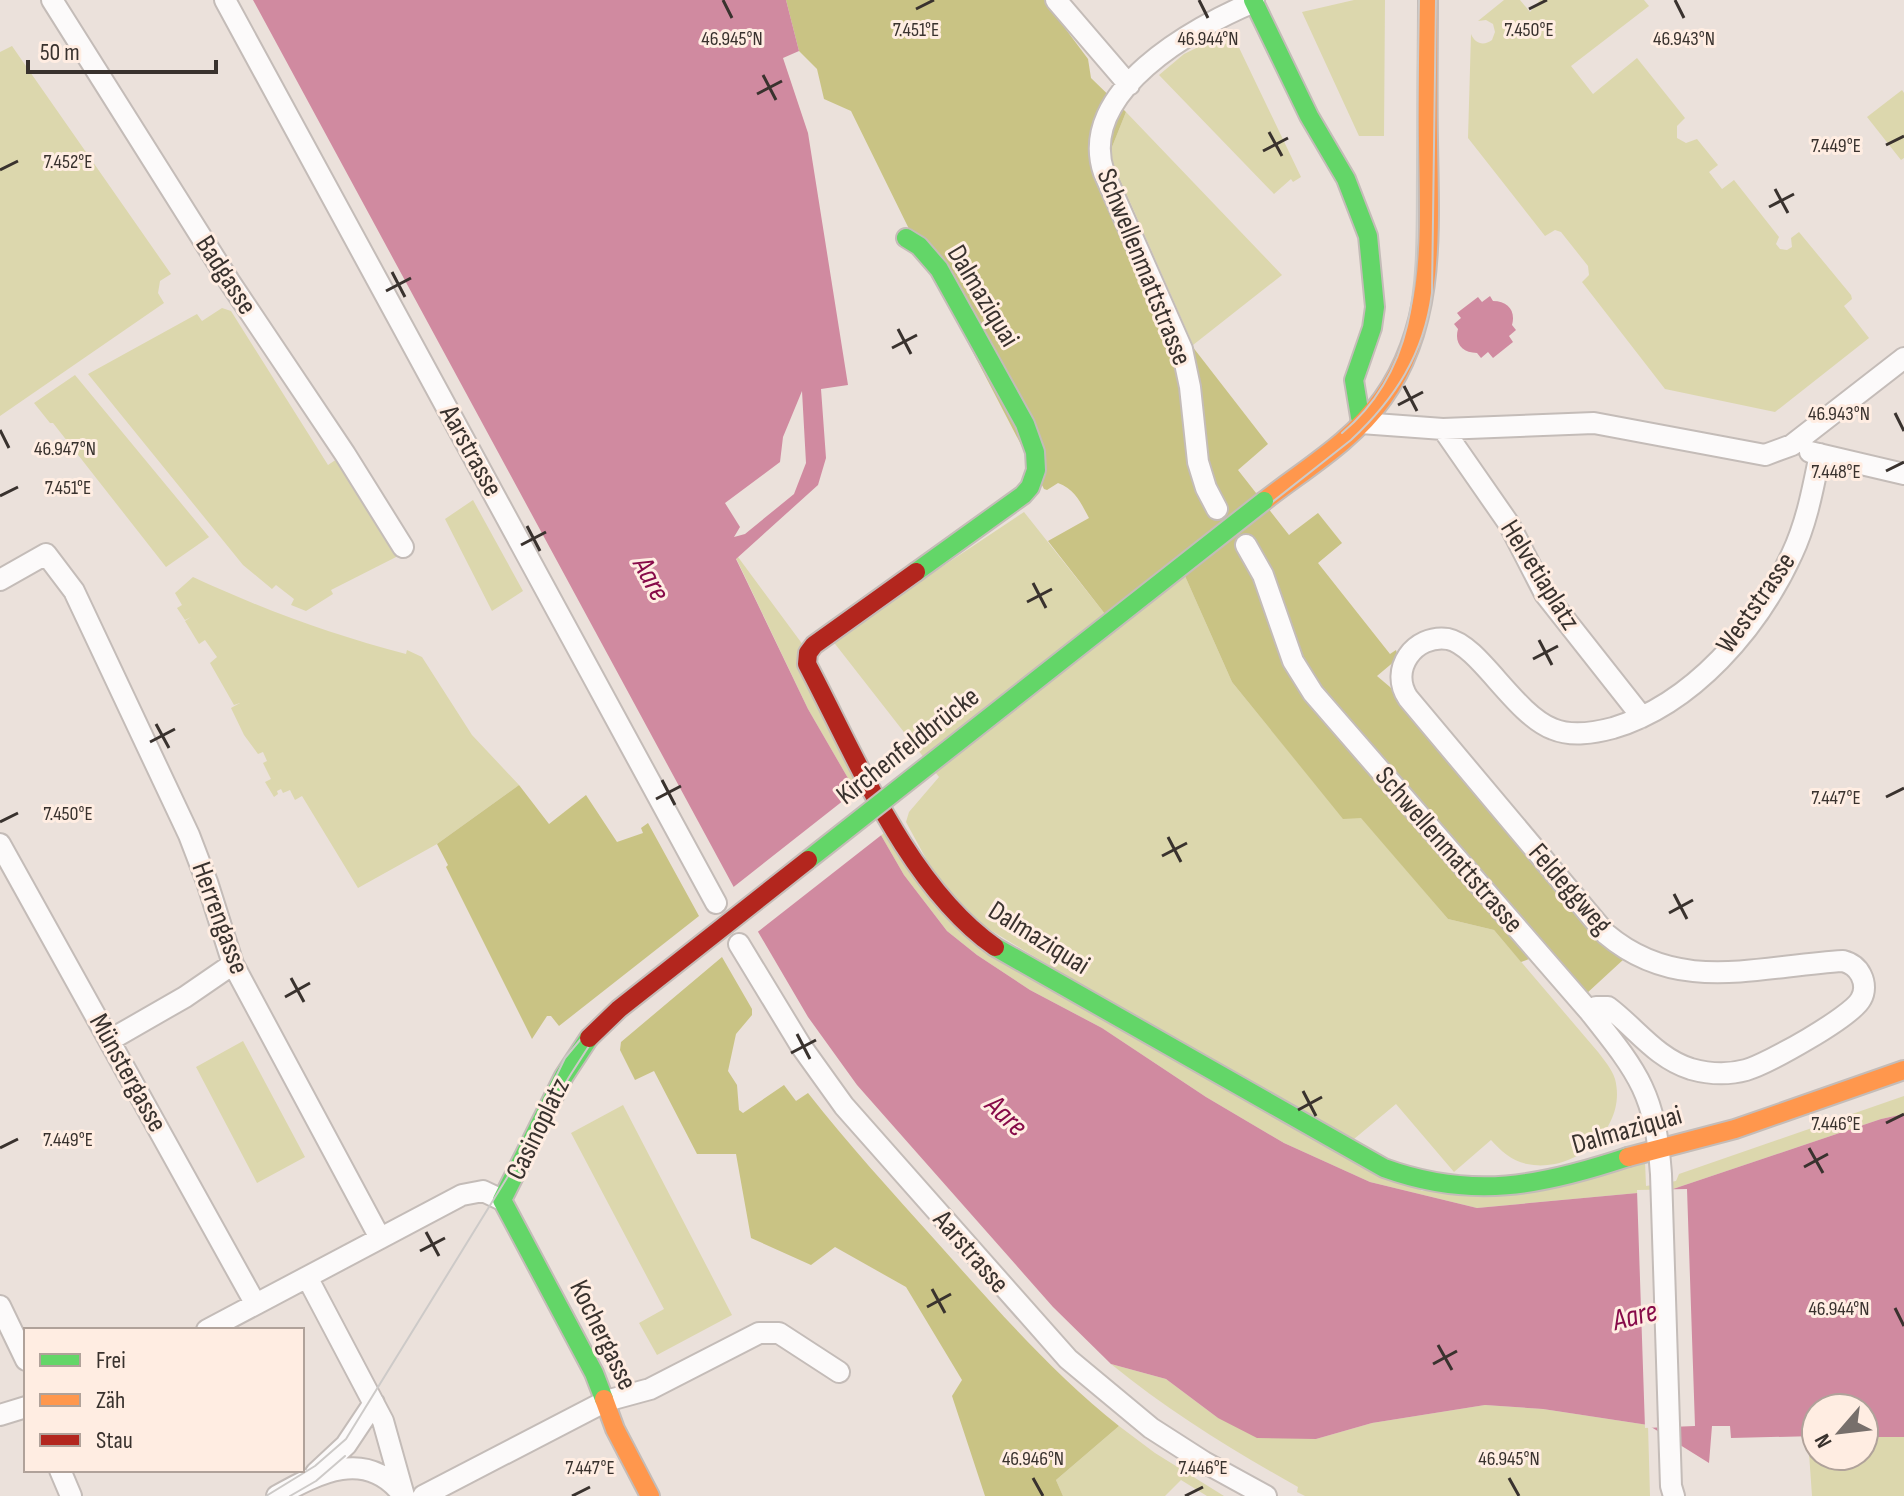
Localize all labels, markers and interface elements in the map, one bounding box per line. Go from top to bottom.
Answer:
text: 7.451°E [893,18,939,42]
text: 7.450°E [1504,18,1554,42]
scale bar [28,24,216,74]
text: 46.945°N [701,27,763,51]
text: 46.944°N [1177,27,1239,51]
text: 46.943°N [1653,27,1715,51]
text: 50 m [40,38,80,67]
text: 7.449°E [1811,134,1861,158]
text: 7.452°E [44,150,92,174]
street label: Schwellenmattstrasse [1089,164,1199,370]
street label: Badgasse [188,229,264,321]
street label: Dalmaziquai [940,239,1026,353]
street label: Aarstrasse [432,399,509,502]
text: 46.943°N [1808,402,1870,426]
text: 46.947°N [34,437,96,461]
text: 7.448°E [1811,460,1861,484]
text: 7.451°E [45,476,91,500]
street label: Helvetiaplatz [1493,514,1587,636]
street label: Weststrasse [1709,546,1803,660]
water label: Aare [624,550,678,607]
street label: Kirchenfeldbrücke [830,680,986,812]
street label: Schwellenmattstrasse [1368,760,1530,940]
text: 7.447°E [1811,786,1861,810]
text: 7.450°E [43,802,93,826]
street label: Feldeggweg [1522,837,1618,941]
street label: Herrengasse [184,857,256,979]
street label: Dalmaziquai [982,894,1096,982]
street label: Münstergasse [82,1008,174,1138]
street label: Casinoplatz [499,1073,577,1185]
water label: Aare [977,1087,1035,1145]
street label: Dalmaziquai [1568,1099,1686,1161]
text: 7.446°E [1811,1112,1861,1136]
text: 7.449°E [43,1128,93,1152]
street label: Aarstrasse [925,1203,1016,1300]
street label: Kochergasse [562,1275,644,1395]
water label: Aare [1608,1293,1661,1339]
text: 46.944°N [1808,1297,1870,1321]
legend [24,1328,304,1472]
text: Frei [96,1346,126,1375]
text: Zäh [96,1386,125,1415]
north arrow [1800,1392,1880,1472]
text: Stau [96,1426,133,1455]
text: N [1809,1429,1838,1452]
text: 46.946°N [1002,1447,1064,1471]
text: 46.945°N [1478,1447,1540,1471]
text: 7.447°E [565,1456,615,1480]
text: 7.446°E [1178,1456,1228,1480]

